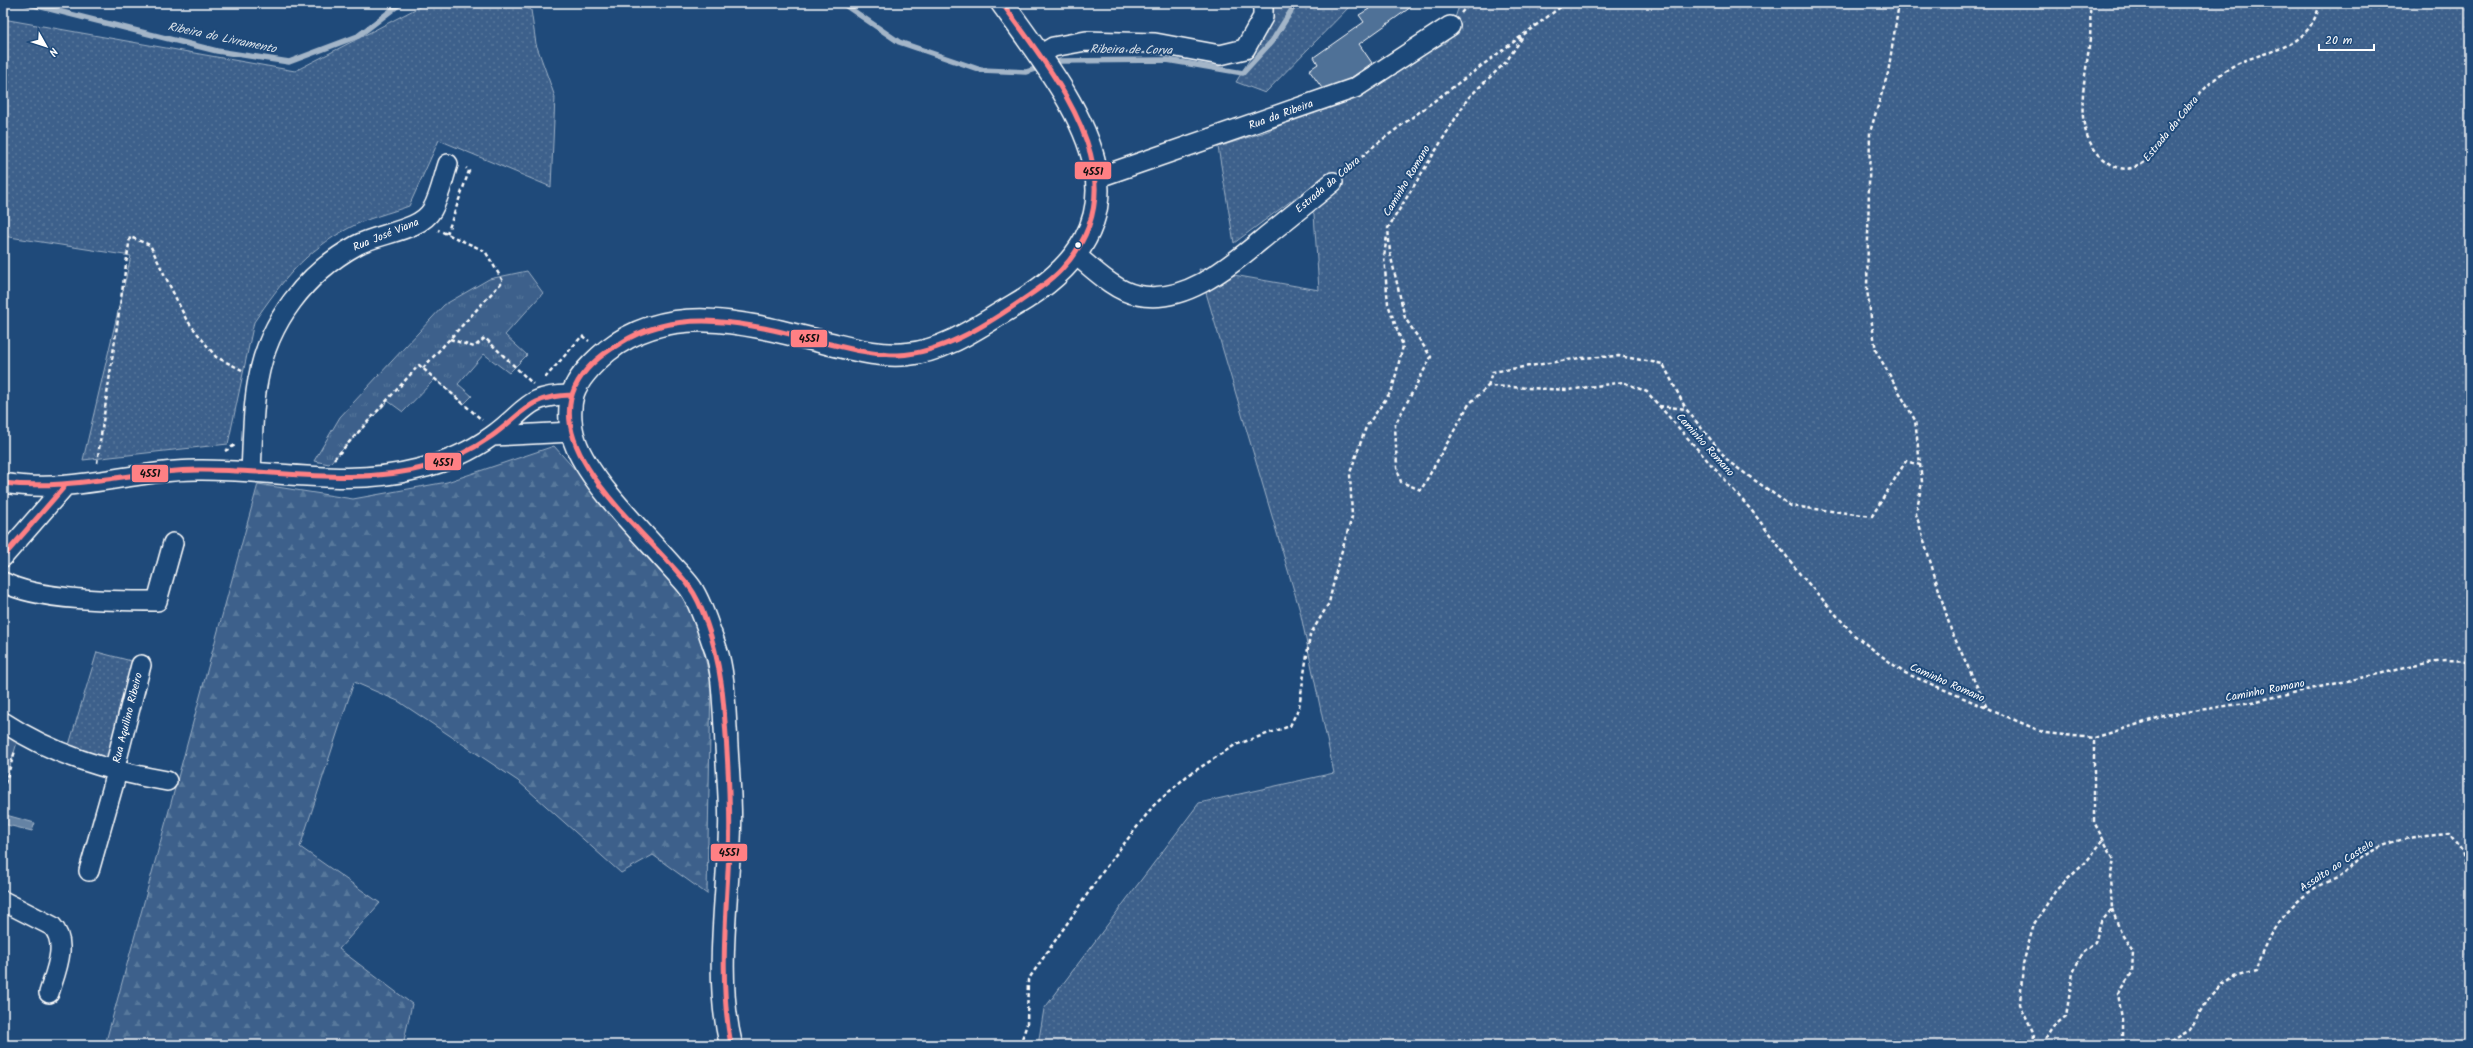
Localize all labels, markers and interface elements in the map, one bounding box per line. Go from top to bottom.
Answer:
water label: Ribeira do Livramento [166,17,280,59]
north arrow [26,26,66,66]
scale bar [2319,26,2374,52]
text: 20 m [2325,31,2353,50]
water label: Ribeira de Corva [1090,40,1174,60]
text: N [44,43,62,60]
street label: Estrada da Cobra [2139,92,2203,166]
street label: Rua da Ribeira [1246,95,1316,135]
street label: Caminho Romano [1379,142,1435,220]
street label: Estrada da Cobra [1291,152,1365,218]
line badge: 4551 [1074,161,1112,180]
text: 4551 [1083,163,1104,181]
street label: Rua José Viana [350,214,422,256]
unlabelled marker [1073,240,1083,250]
line badge: 4551 [790,329,828,348]
text: 4551 [799,330,820,348]
street label: Caminho Romano [1671,409,1739,481]
line badge: 4551 [424,452,462,471]
text: 4551 [433,454,454,472]
line badge: 4551 [131,464,169,483]
text: 4551 [140,465,161,483]
street label: Caminho Romano [1907,658,1987,708]
street label: Rua Aquilino Ribeiro [108,671,148,765]
street label: Caminho Romano [2224,674,2306,708]
street label: Assalto ao Castelo [2296,835,2378,897]
line badge: 4551 [710,843,748,862]
text: 4551 [719,844,740,862]

